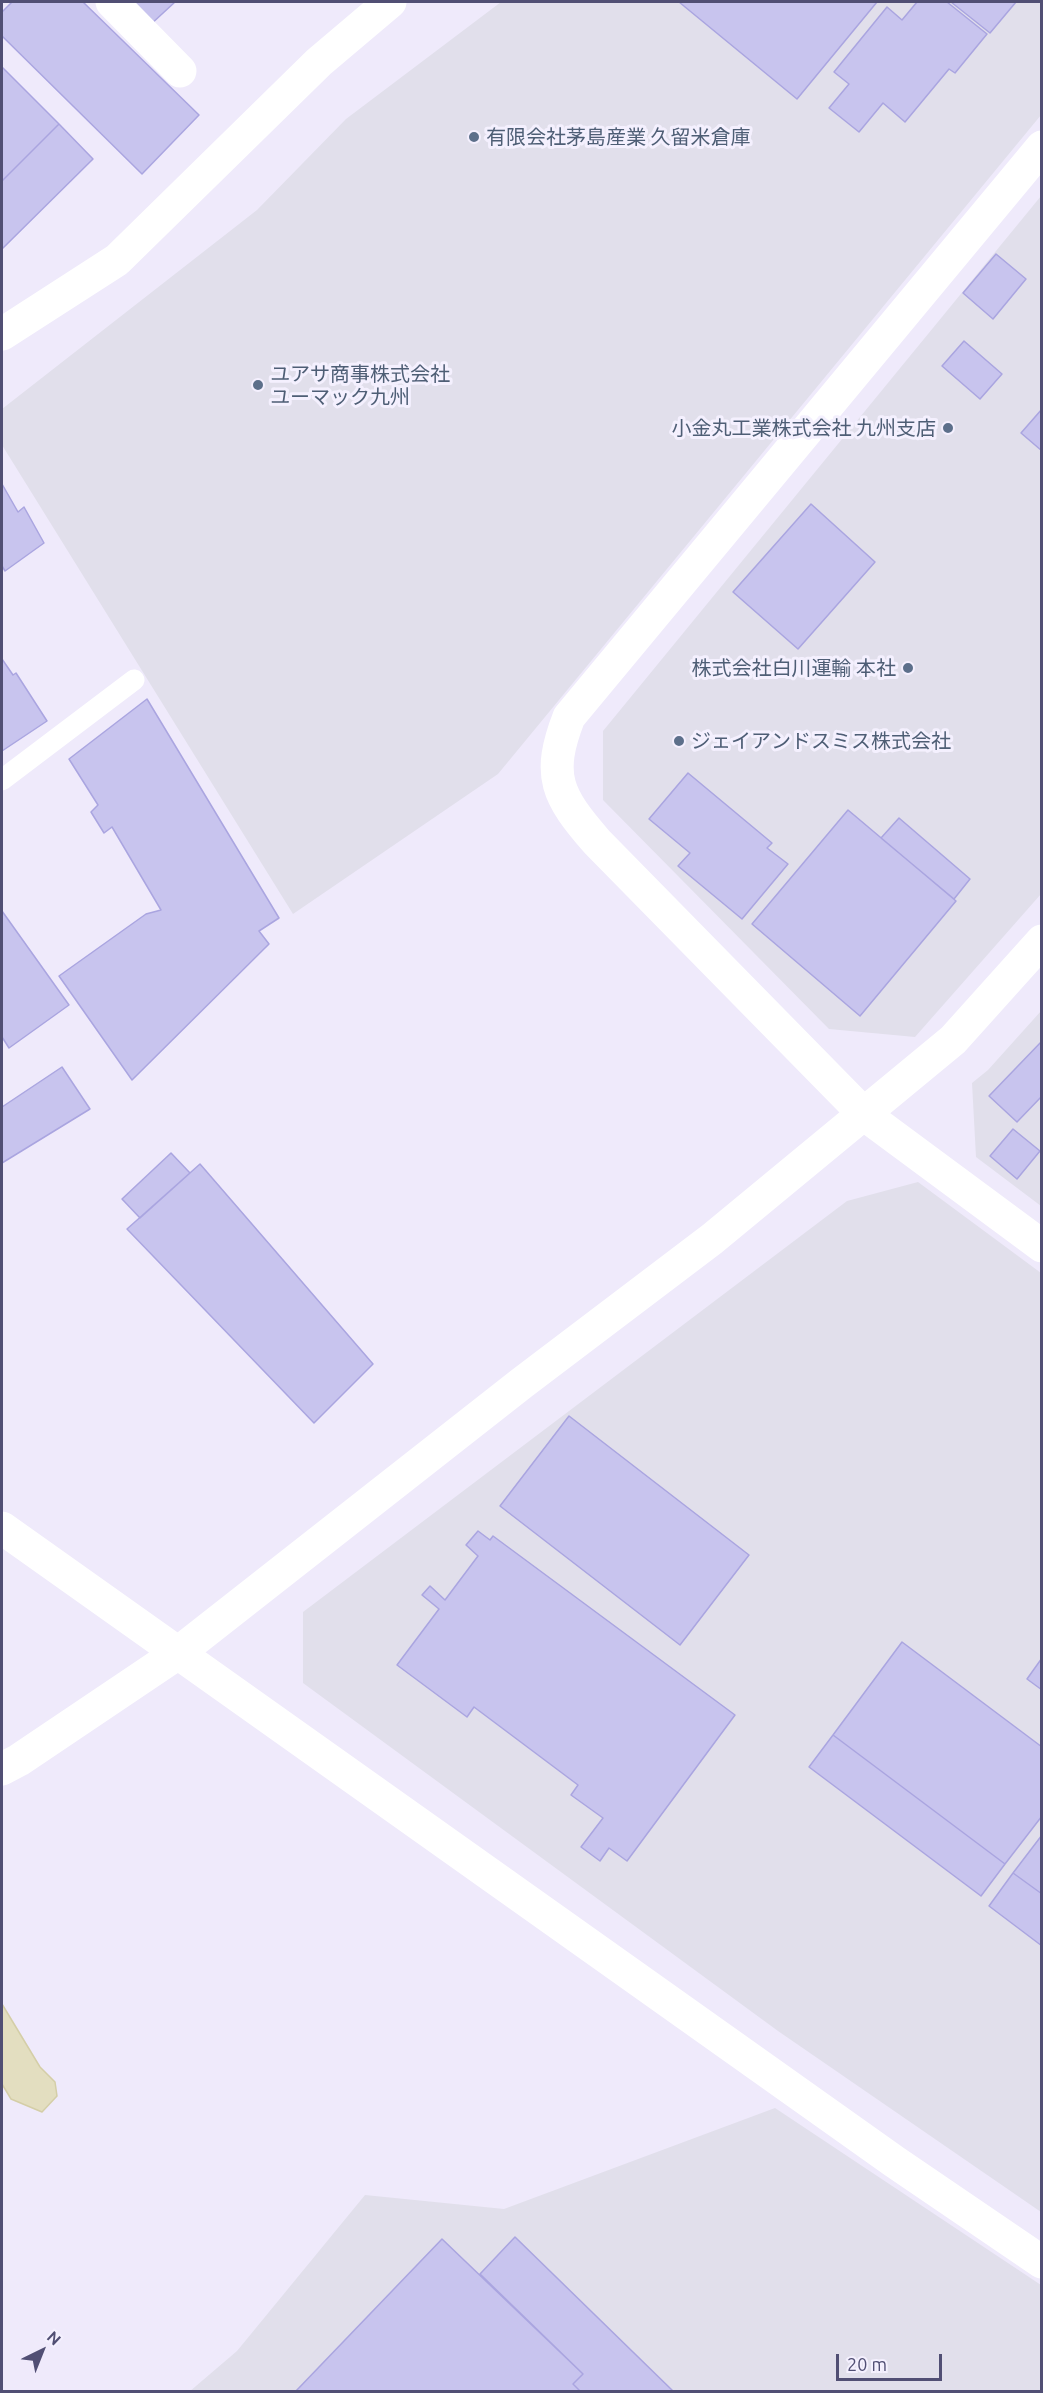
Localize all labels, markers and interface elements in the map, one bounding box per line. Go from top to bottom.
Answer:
place label: 有限会社茅島産業 久留米倉庫 [486,125,751,149]
marker: 有限会社茅島産業 久留米倉庫 [467,130,481,144]
place label: ユアサ商事株式会社 ユーマック九州 [270,362,450,409]
marker: ユアサ商事株式会社 ユーマック九州 [251,378,265,392]
place label: 小金丸工業株式会社 九州支店 [671,416,936,440]
marker: 小金丸工業株式会社 九州支店 [941,421,955,435]
place label: 株式会社白川運輸 本社 [691,656,896,680]
marker: 株式会社白川運輸 本社 [901,661,915,675]
place label: ジェイアンドスミス株式会社 [691,729,951,753]
marker: ジェイアンドスミス株式会社 [672,734,686,748]
north arrow [12,2321,72,2381]
text: N [44,2327,65,2348]
scale bar [839,2342,946,2380]
text: 20 m [847,2354,887,2374]

